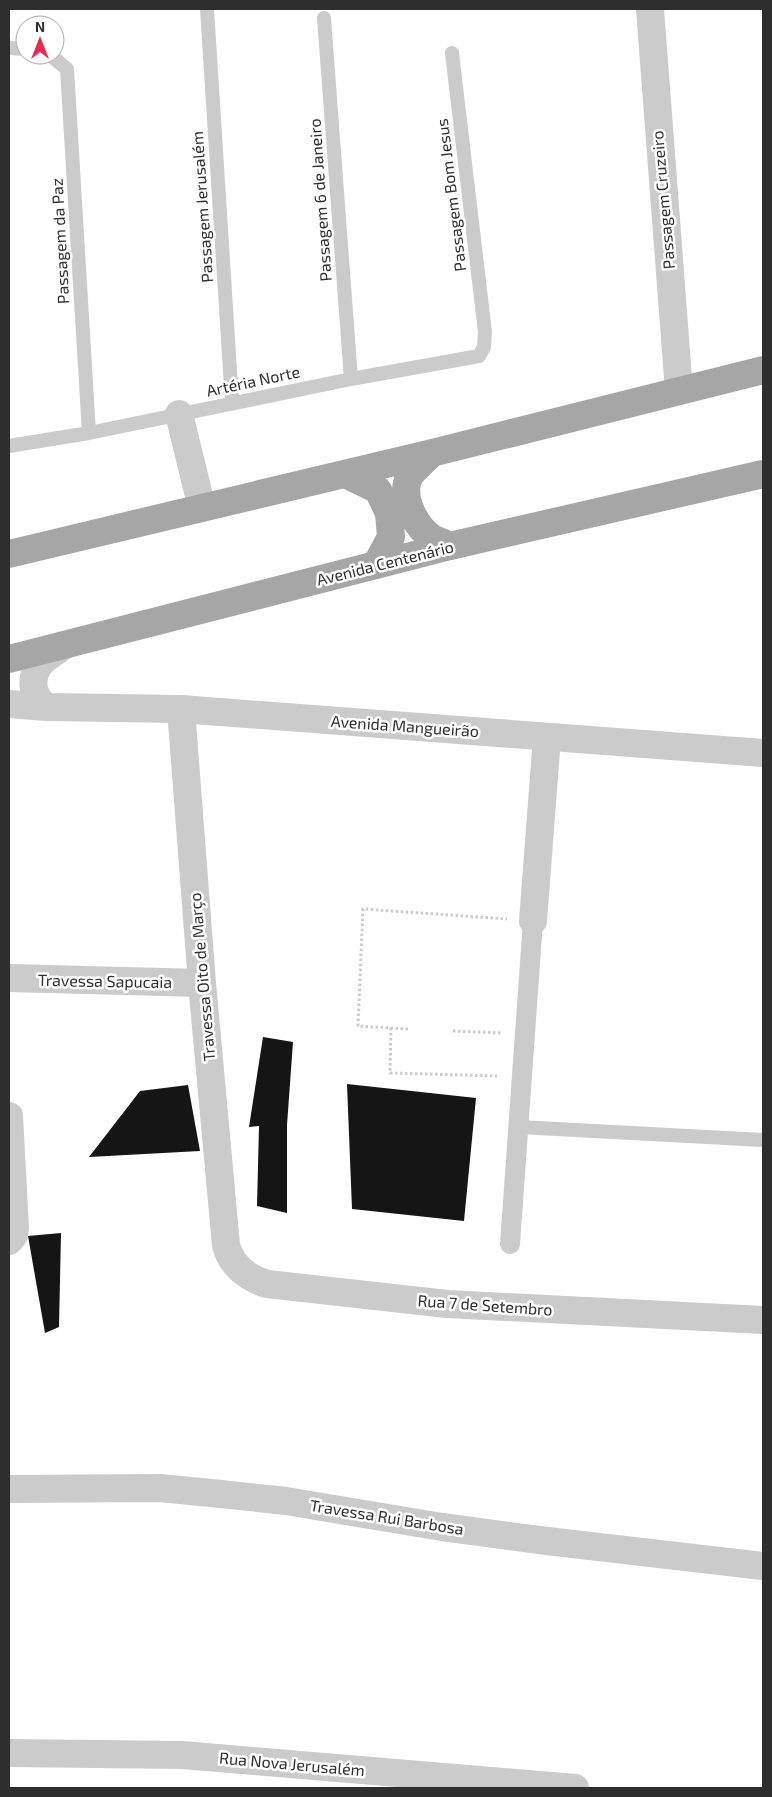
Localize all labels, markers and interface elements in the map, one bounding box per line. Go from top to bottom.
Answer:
north arrow [15,15,65,65]
text: N [35,18,45,35]
street label: Passagem 6 de Janeiro [304,118,335,282]
street label: Passagem Bom Jesus [432,118,469,273]
street label: Passagem Cruzeiro [647,130,678,270]
street label: Passagem Jerusalém [187,131,216,283]
street label: Passagem da Paz [47,178,72,304]
street label: Artéria Norte [204,361,301,400]
street label: Avenida Centenário [314,536,455,589]
street label: Avenida Mangueirão [330,711,480,740]
street label: Travessa Oito de Março [185,892,219,1062]
street label: Travessa Sapucaia [38,970,172,991]
street label: Rua 7 de Setembro [417,1290,553,1319]
street label: Travessa Rui Barbosa [309,1495,465,1538]
street label: Rua Nova Jerusalém [219,1748,366,1779]

